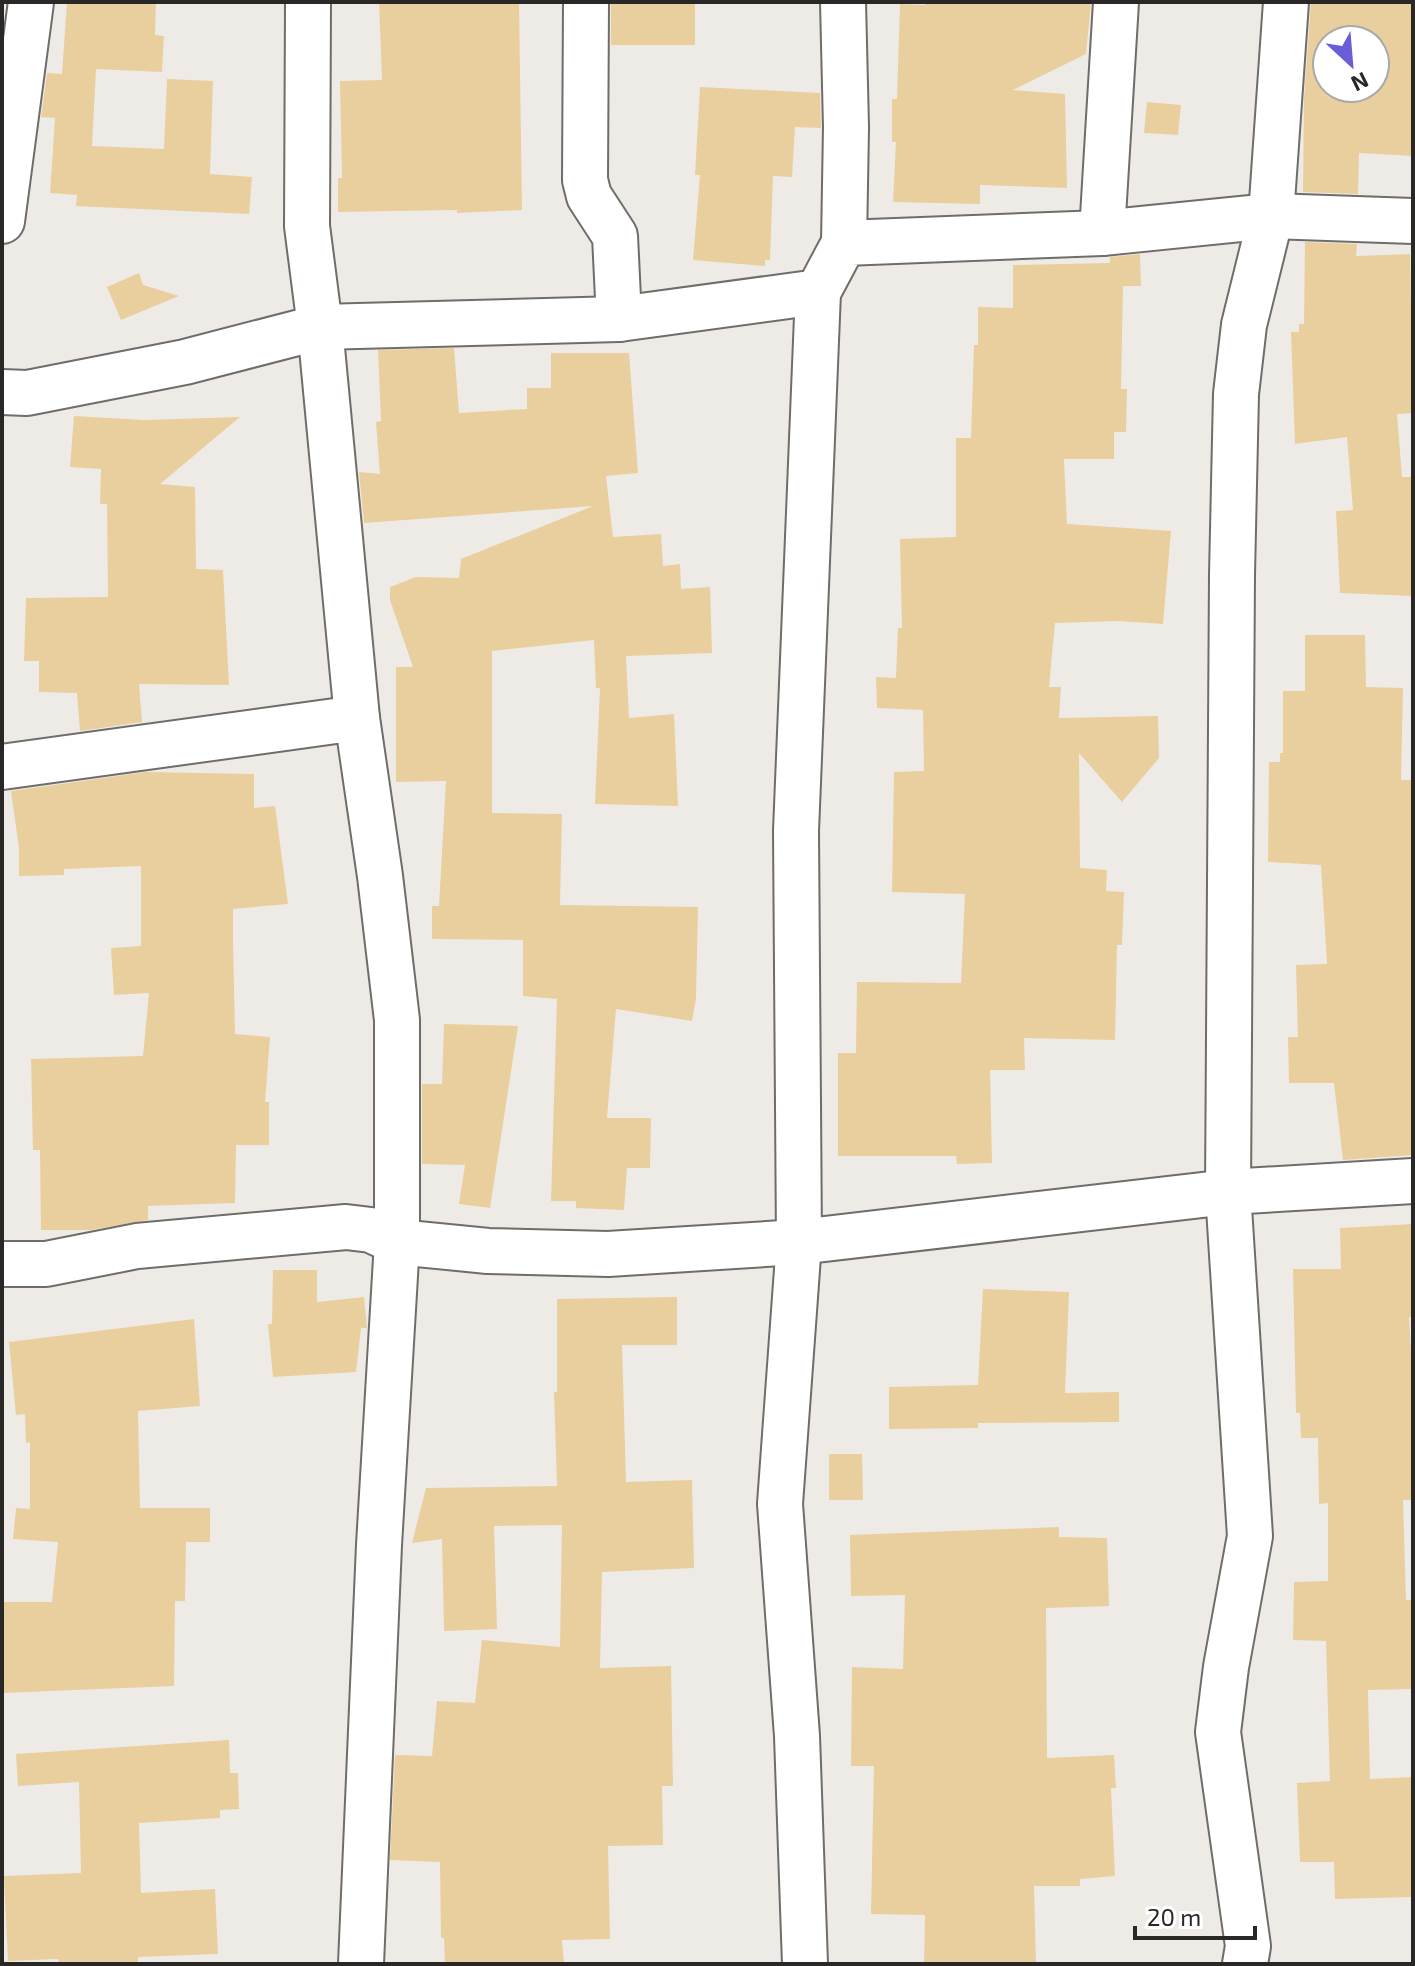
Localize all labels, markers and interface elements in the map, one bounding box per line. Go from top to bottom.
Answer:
north arrow [1311,24,1391,104]
text: N [1347,68,1373,98]
scale bar [1135,1890,1255,1940]
text: 20 m [1147,1902,1201,1931]

